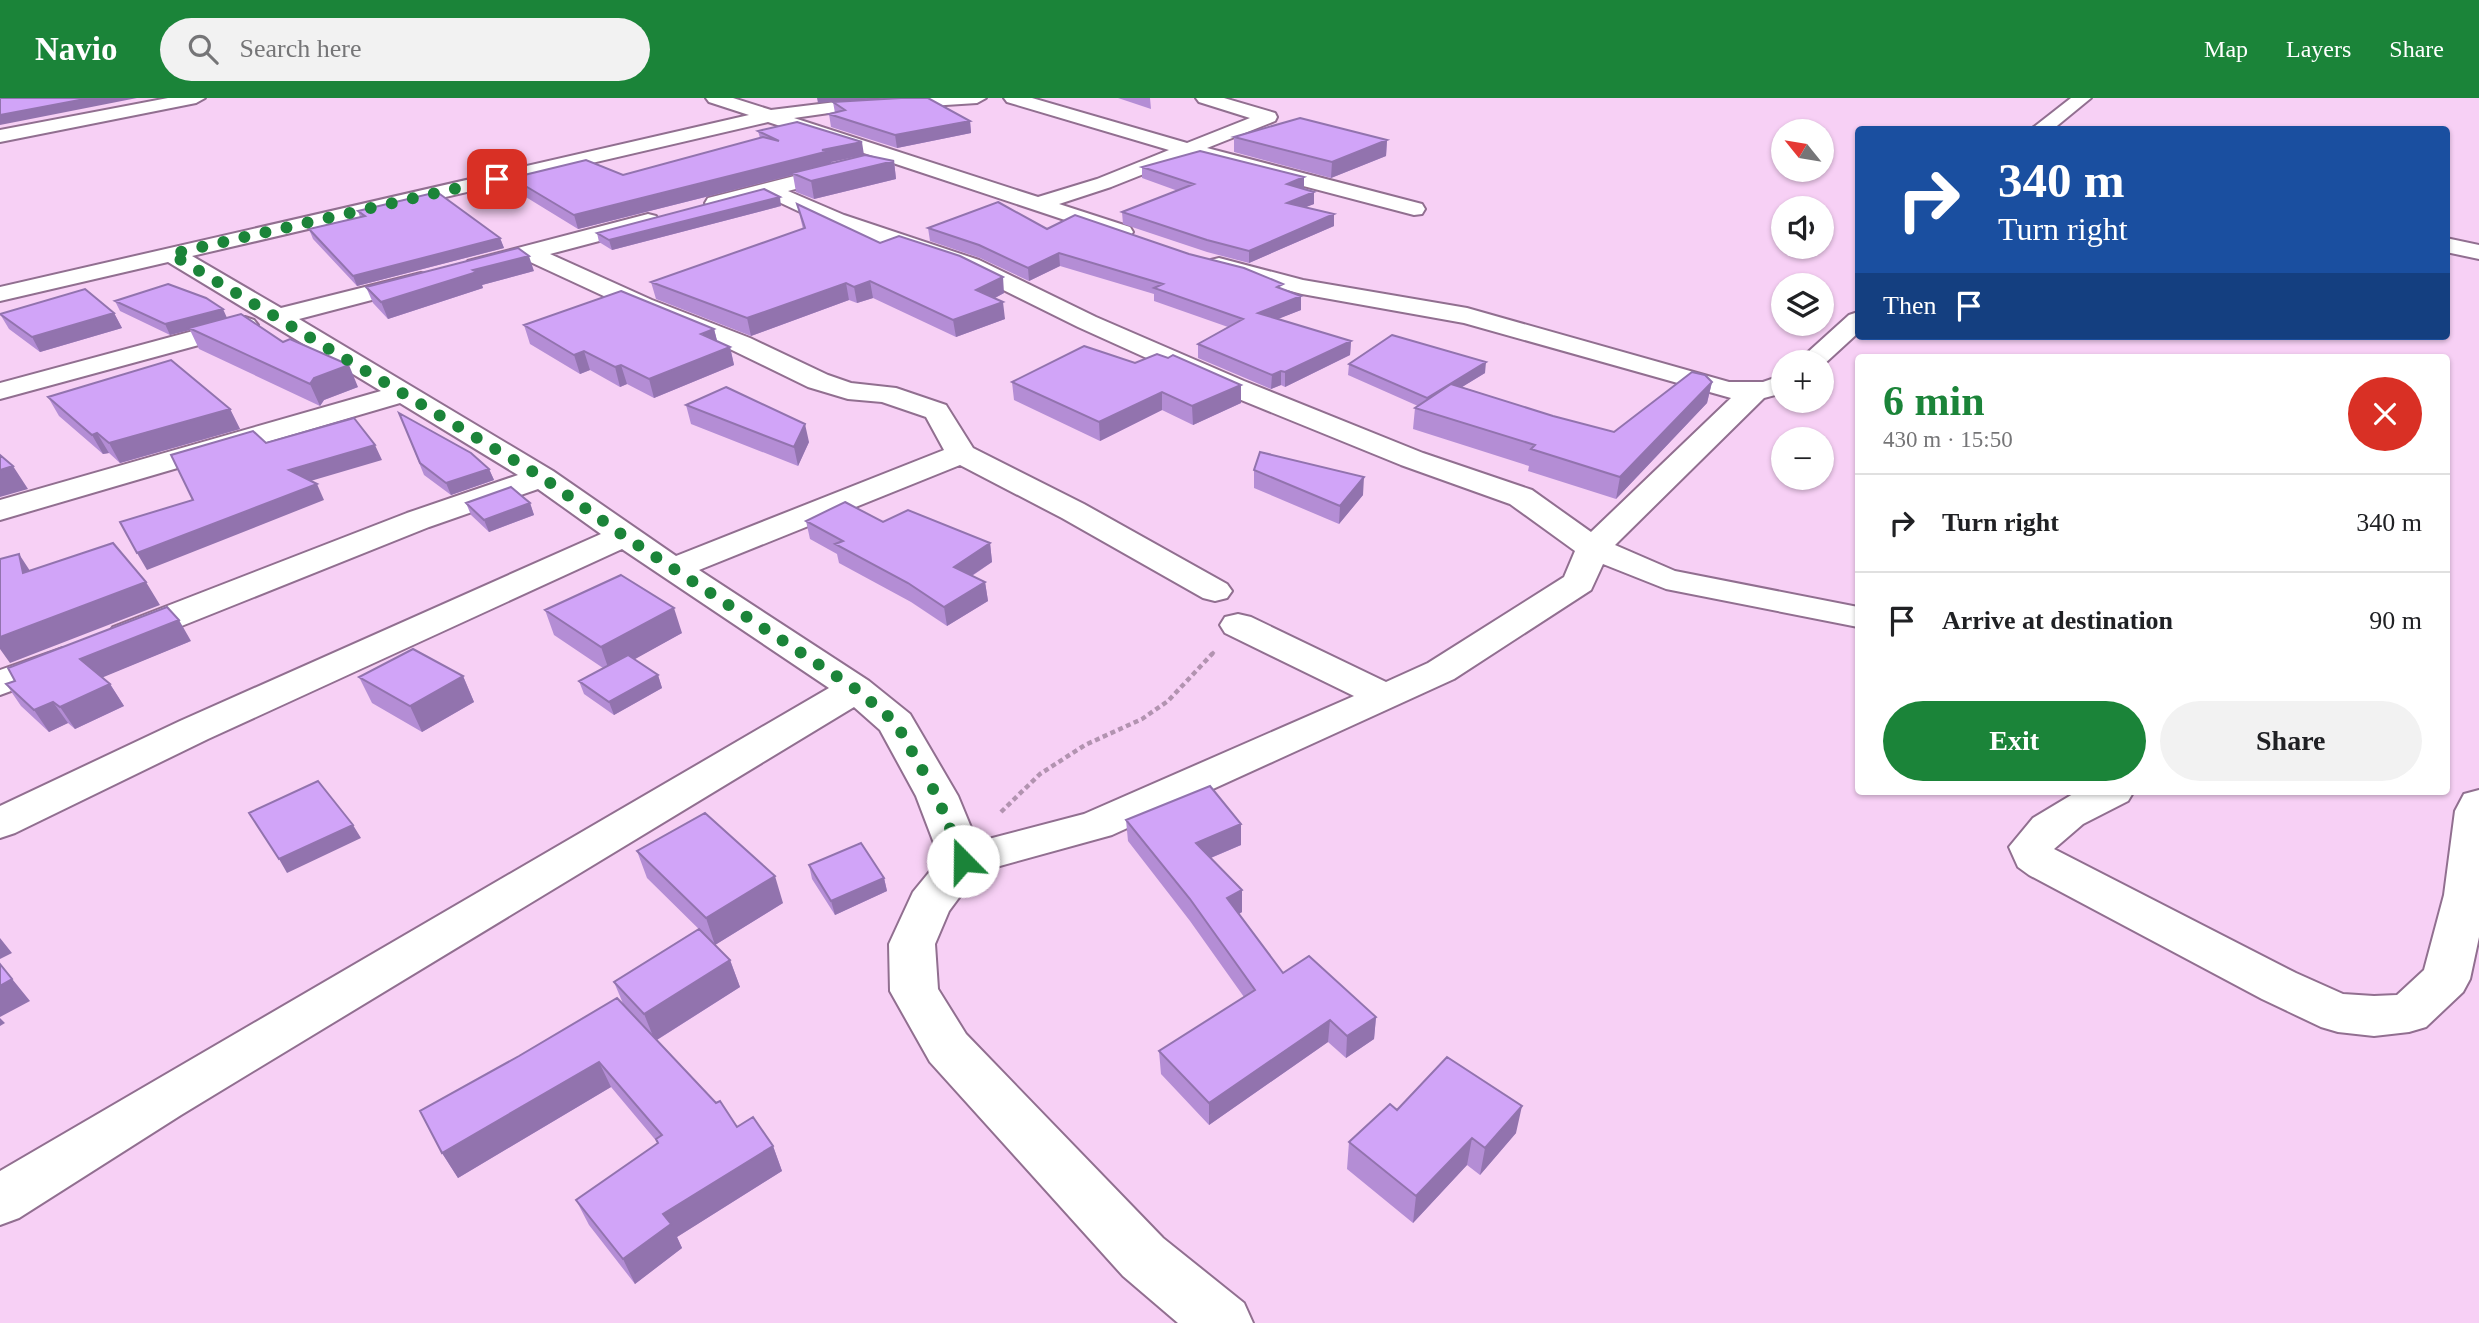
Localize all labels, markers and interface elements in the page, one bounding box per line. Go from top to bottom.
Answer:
search box [160,18,650,81]
icon: search [184,30,222,68]
text: Navio [35,31,118,67]
text: Search here [240,34,361,63]
text: Map [2204,36,2248,62]
text: Layers [2286,36,2351,62]
text: Share [2389,36,2444,62]
north arrow [1771,119,1834,182]
map controls [1771,119,1834,490]
pin [467,149,527,209]
text: 340 m [1998,153,2125,208]
icon: right [1883,154,1974,245]
icon: arrive [478,160,516,198]
button: sound [1771,196,1834,259]
text: Turn right [1998,211,2128,247]
button: layers [1771,273,1834,336]
icon: arrive [1950,287,1988,325]
text: Then [1883,291,1936,320]
button: + [1771,350,1834,413]
button: close [2348,377,2422,451]
text: 6 min [1883,378,1985,424]
button: − [1771,427,1834,490]
text: 430 m · 15:50 [1883,427,2013,452]
icon: right [1883,504,1921,542]
text: Turn right [1942,508,2059,537]
text: 340 m [2356,508,2422,537]
icon: arrive [1883,602,1921,640]
text: Arrive at destination [1942,606,2173,635]
text: 90 m [2369,606,2422,635]
button: Exit [1883,701,2146,781]
button: Share [2160,701,2422,781]
position arrow [926,824,1000,898]

